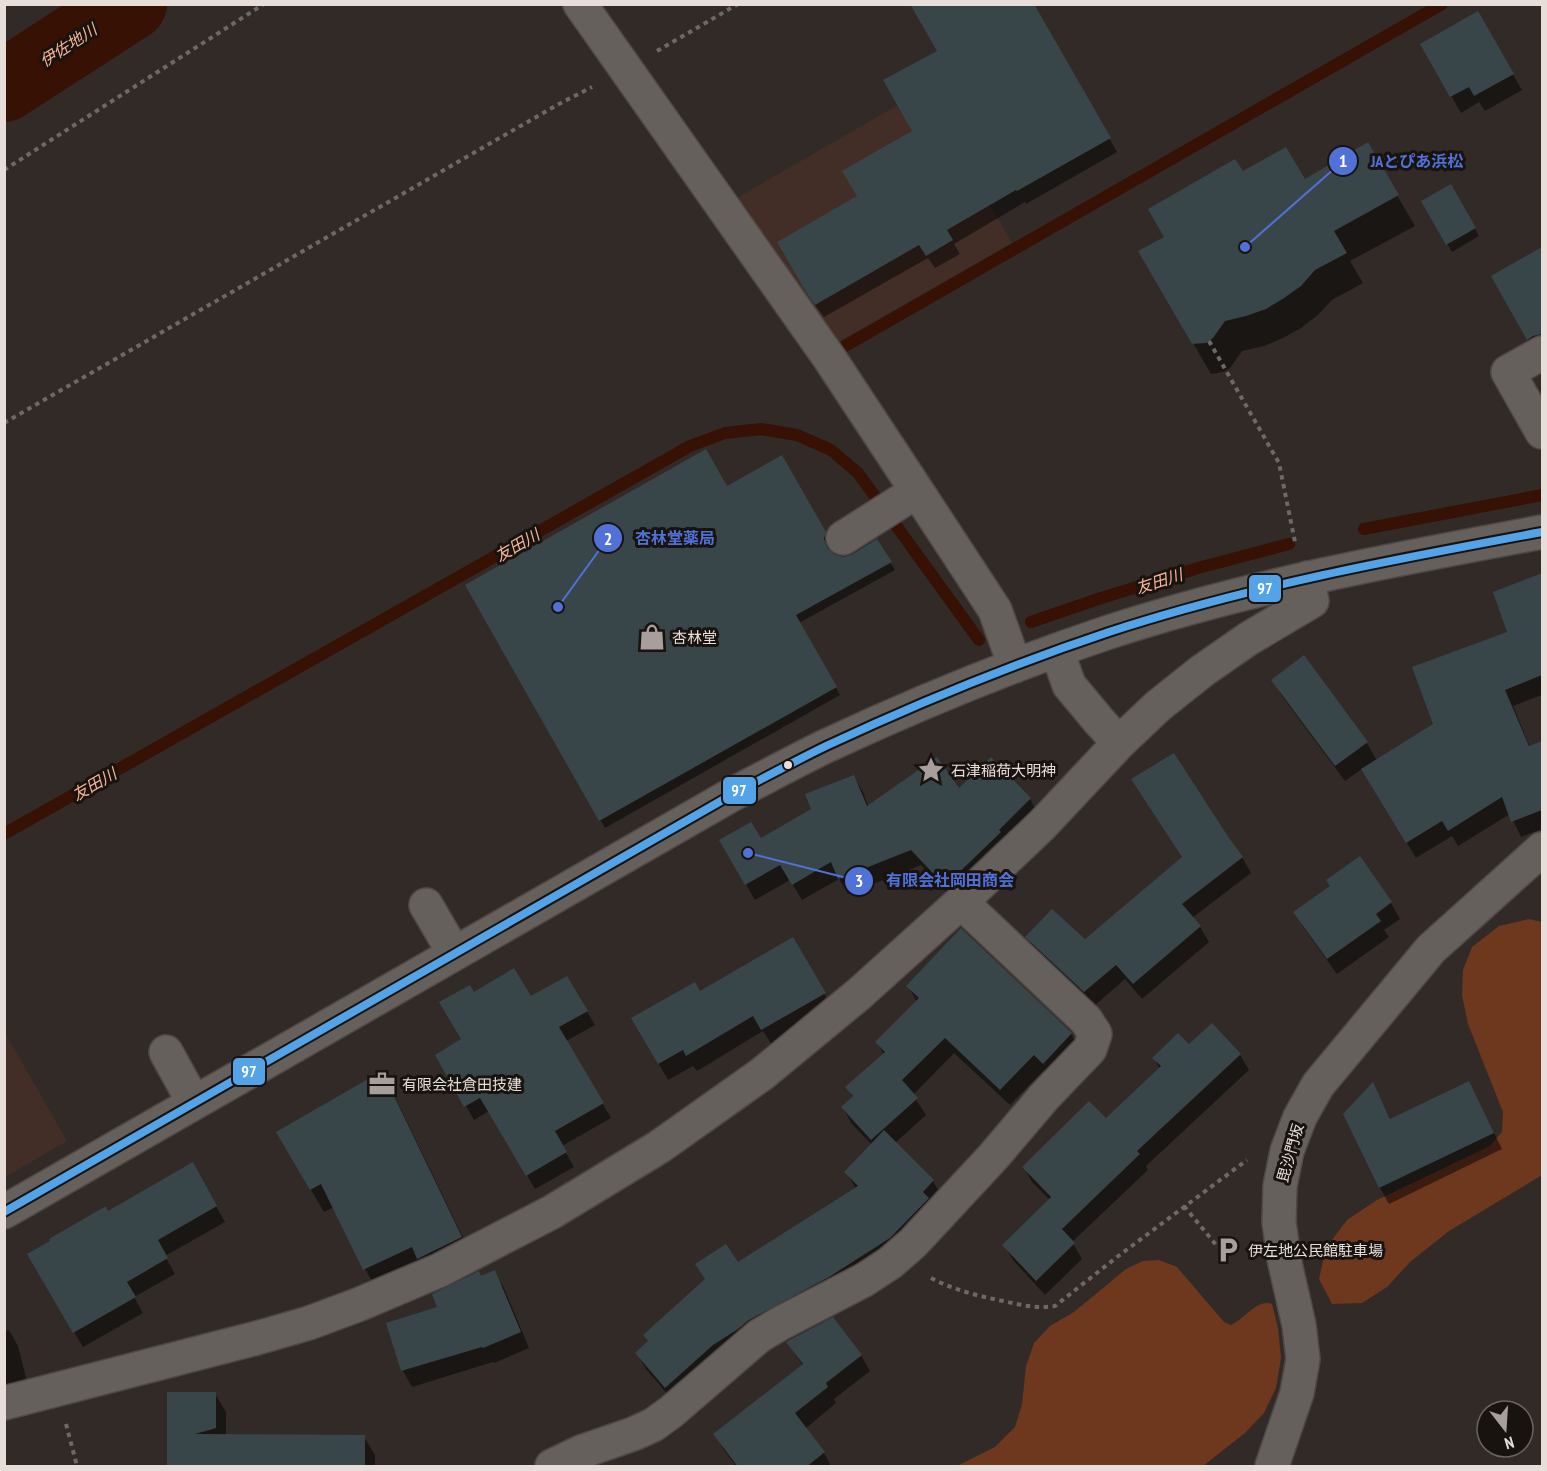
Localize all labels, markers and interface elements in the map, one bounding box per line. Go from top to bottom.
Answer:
water label: 伊佐地川 [36,18,102,71]
callout: JAとぴあ浜松 [1328,144,1475,178]
text: 1 [1339,149,1347,172]
text: JAとぴあ浜松 [1370,151,1463,171]
callout: 杏林堂薬局 [593,521,727,555]
water label: 友田川 [491,523,545,566]
text: 2 [604,527,612,550]
text: 杏林堂薬局 [635,528,715,548]
water label: 友田川 [1133,563,1187,598]
line badge: 97 [1248,574,1282,603]
text: 97 [1257,578,1273,598]
shop icon: 杏林堂 [637,622,667,652]
place label: 杏林堂 [672,628,717,647]
place icon: 石津稲荷大明神 [916,755,946,785]
unlabelled marker [782,759,794,771]
place label: 石津稲荷大明神 [951,761,1056,780]
water label: 友田川 [68,762,122,805]
line badge: 97 [722,776,757,805]
text: 97 [731,780,747,800]
callout: 有限会社岡田商会 [844,864,1026,898]
text: 3 [855,869,863,892]
text: 有限会社岡田商会 [886,870,1014,890]
line badge: 97 [232,1057,266,1086]
text: 97 [241,1061,257,1081]
office icon: 有限会社倉田技建 [367,1069,397,1099]
place label: 有限会社倉田技建 [402,1075,522,1094]
street label: 毘沙門坂 [1273,1122,1307,1184]
parking icon: 伊左地公民館駐車場 [1213,1235,1243,1265]
place label: 伊左地公民館駐車場 [1248,1241,1383,1260]
north arrow [1475,1399,1535,1459]
text: N [1502,1433,1516,1454]

